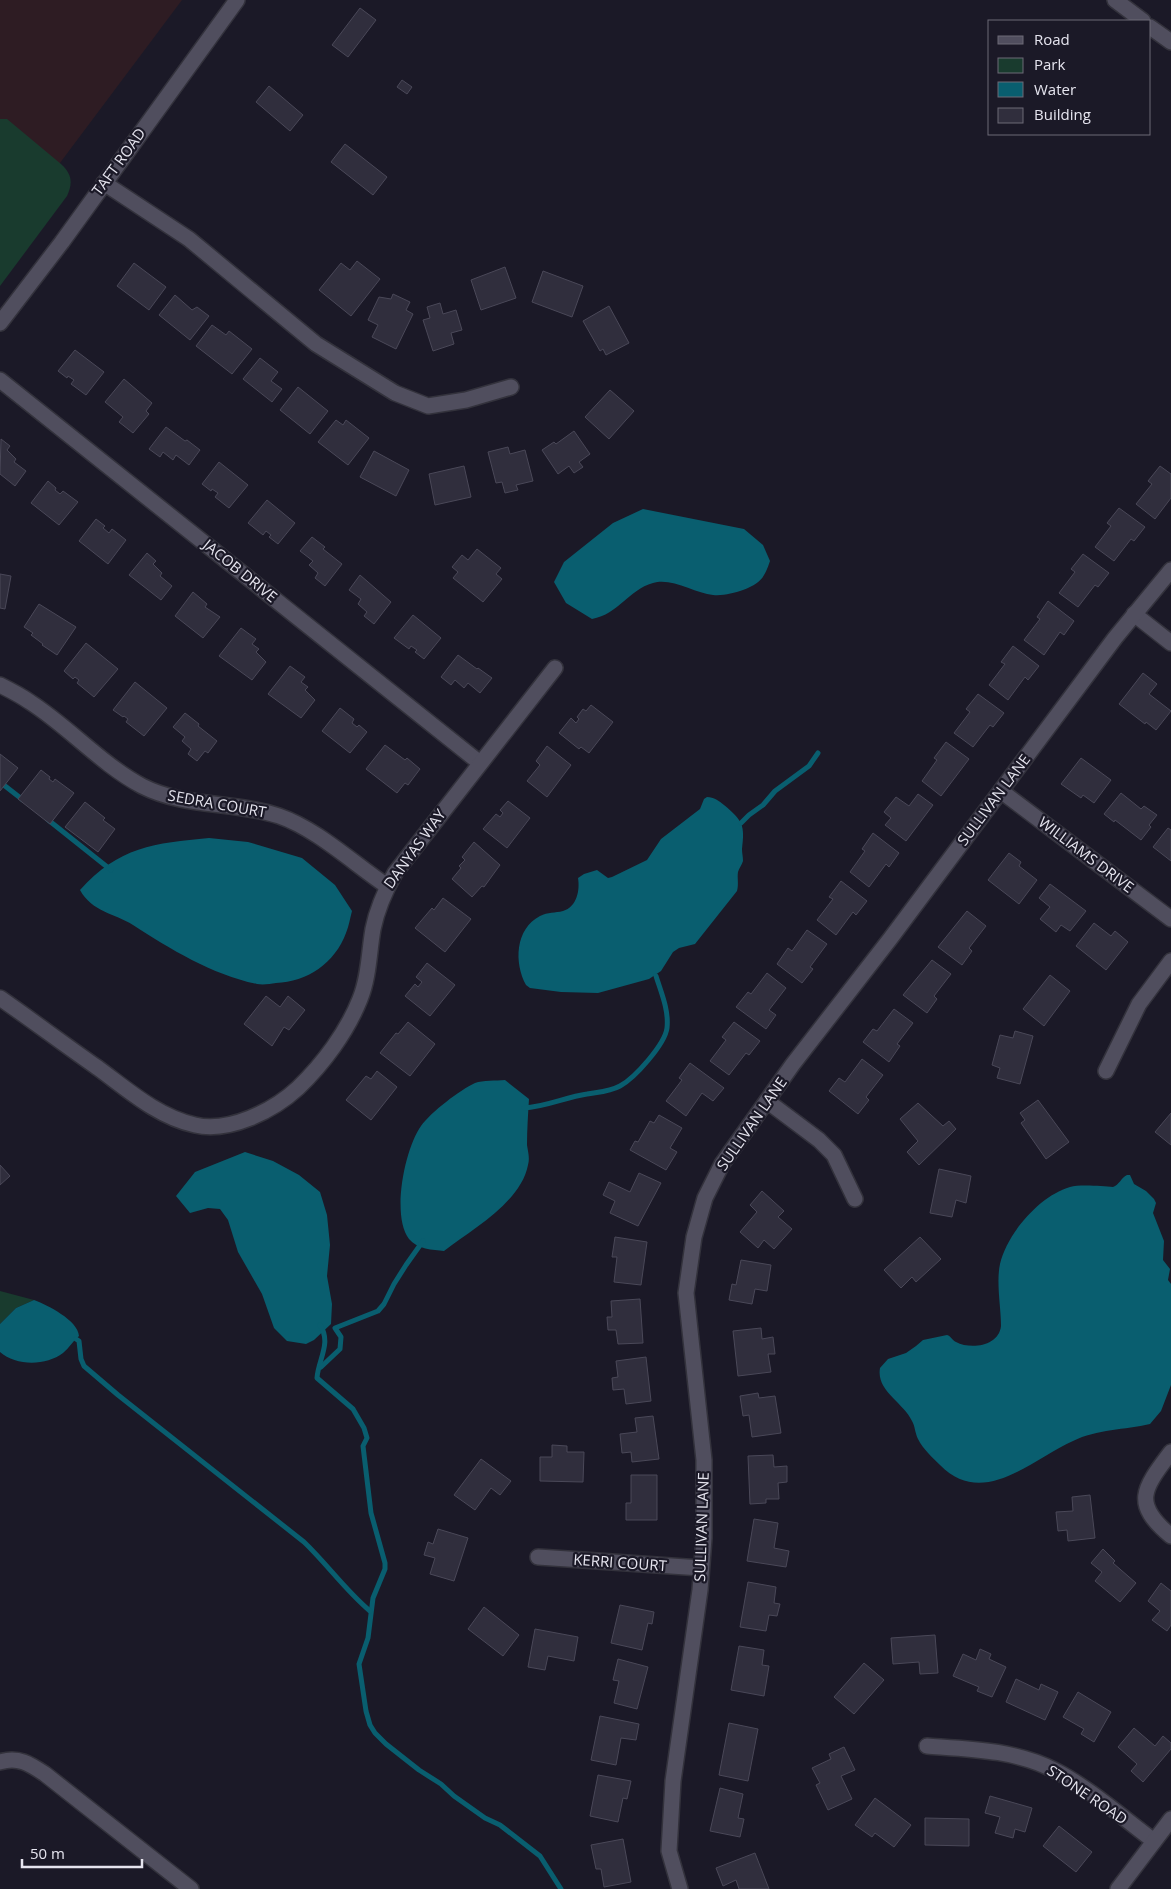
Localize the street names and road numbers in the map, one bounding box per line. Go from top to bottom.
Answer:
street label: TAFT ROAD [87,124,149,199]
street label: JACOB DRIVE [198,533,282,606]
street label: SULLIVAN LANE [952,750,1034,849]
street label: SEDRA COURT [166,785,269,822]
street label: DANYAS WAY [379,804,450,892]
street label: WILLIAMS DRIVE [1035,812,1138,897]
street label: SULLIVAN LANE [712,1073,791,1174]
street label: SULLIVAN LANE [689,1472,713,1582]
street label: KERRI COURT [573,1549,668,1575]
street label: STONE ROAD [1043,1760,1132,1828]

